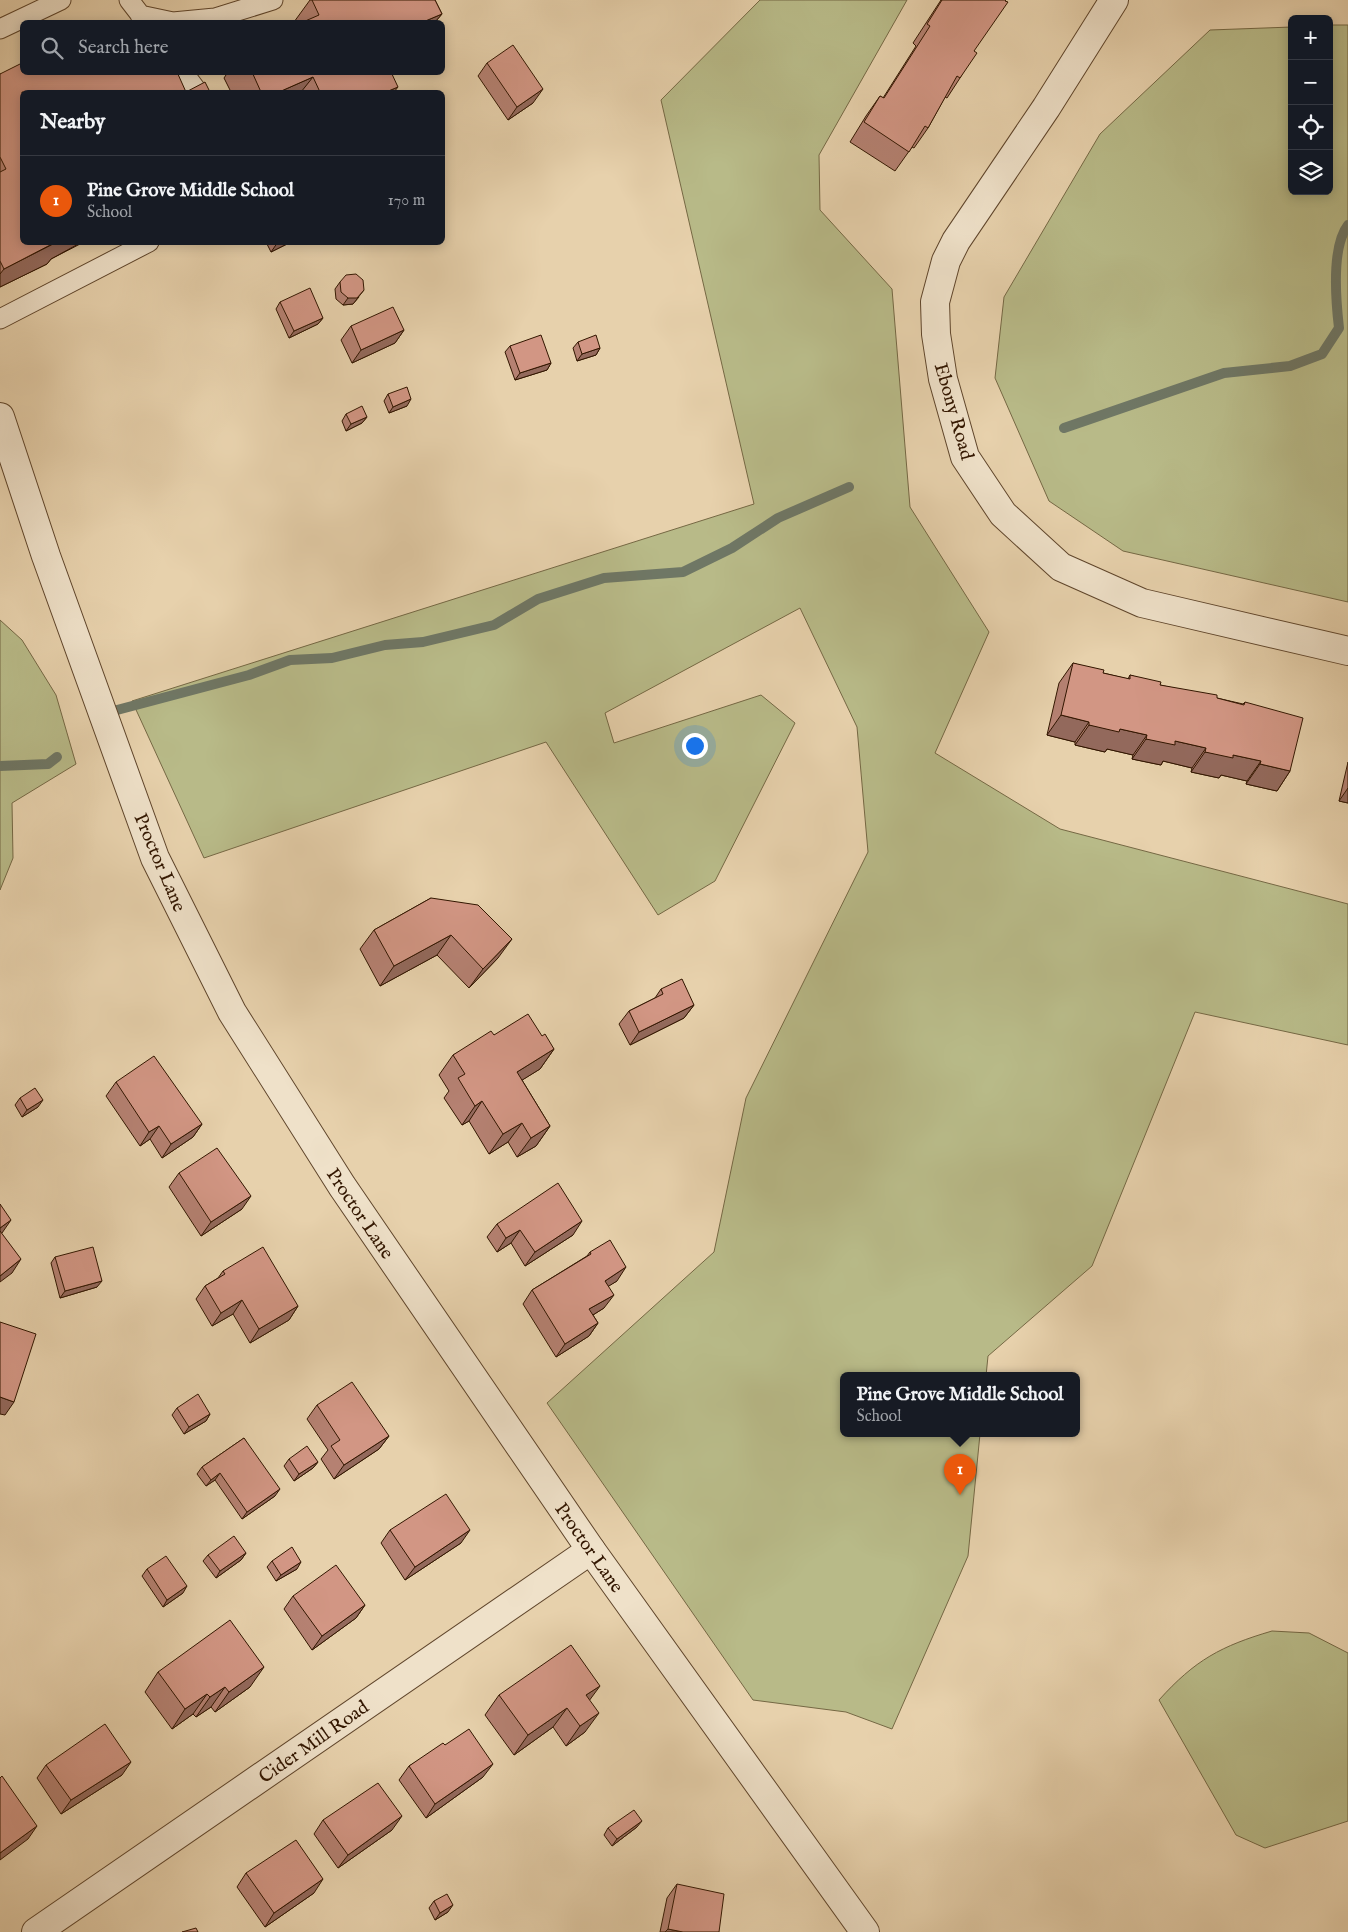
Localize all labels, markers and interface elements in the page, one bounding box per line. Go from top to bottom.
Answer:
map controls [1288,15,1333,195]
button: + [1288,15,1333,60]
search box [20,20,445,75]
icon: search [38,34,66,62]
text: Search here [78,36,169,60]
button: − [1288,60,1333,105]
button: locate [1288,105,1333,150]
text: Nearby [40,109,105,136]
button: layers [1288,150,1333,195]
text: Pine Grove Middle School [87,179,294,203]
text: 1 [53,191,59,211]
text: 170 m [388,191,425,211]
text: School [87,203,132,223]
street label: Ebony Road [928,360,979,464]
your location [682,733,708,759]
street label: Proctor Lane [128,810,191,916]
street label: Proctor Lane [320,1164,399,1264]
popup [840,1372,1080,1437]
text: Pine Grove Middle School [856,1383,1064,1407]
text: School [856,1407,902,1427]
pin: 1 [944,1454,976,1495]
street label: Proctor Lane [549,1498,628,1598]
street label: Cider Mill Road [254,1695,375,1789]

